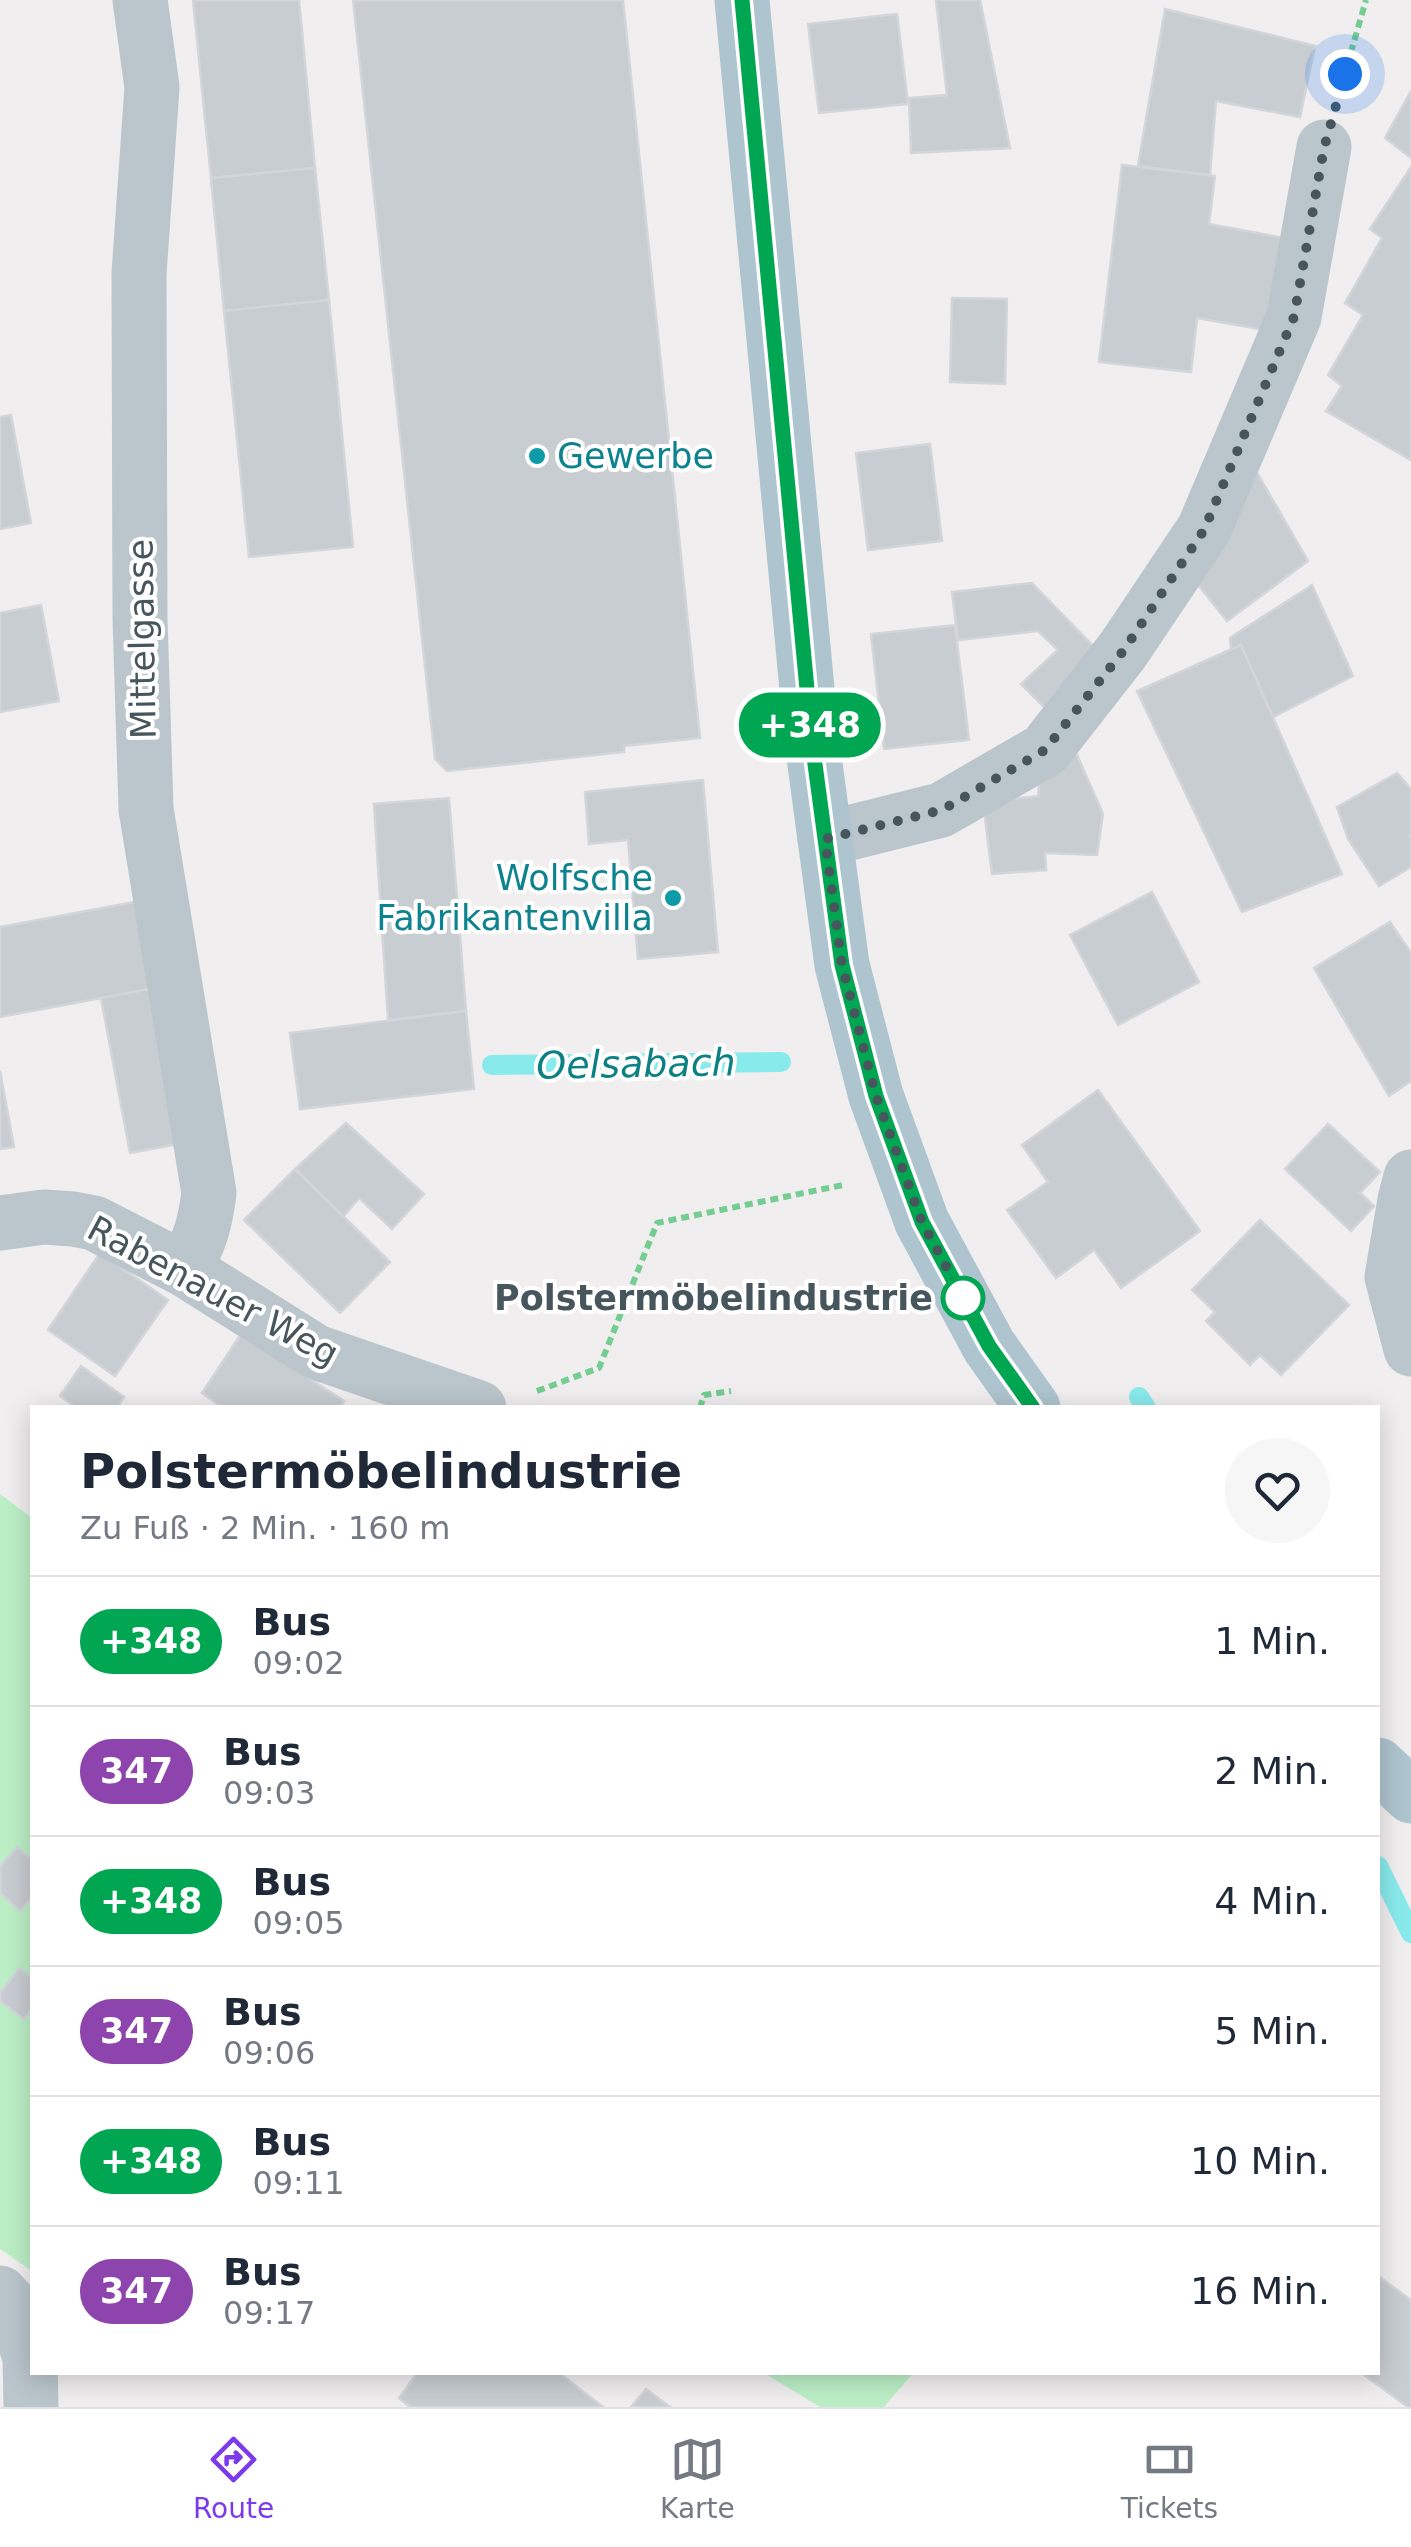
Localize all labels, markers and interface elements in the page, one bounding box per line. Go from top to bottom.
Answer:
your location [1320,49,1370,99]
place label: Gewerbe [557,436,714,476]
marker: Gewerbe [526,445,548,467]
street label: Mittelgasse [120,539,164,739]
line badge: +348 [740,692,880,758]
text: +348 [759,705,861,745]
place label: Wolfsche Fabrikantenvilla [376,858,653,938]
marker: Wolfsche Fabrikantenvilla [662,887,684,909]
water label: Oelsabach [536,1040,736,1088]
street label: Rabenauer Weg [81,1208,345,1374]
marker: Polstermöbelindustrie [942,1277,984,1319]
place label: Polstermöbelindustrie [494,1278,933,1318]
button: heart [1225,1438,1330,1543]
text: Polstermöbelindustrie [80,1443,682,1499]
text: Zu Fuß · 2 Min. · 160 m [80,1509,450,1547]
text: Bus [252,1600,331,1644]
text: 1 Min. [1214,1619,1330,1663]
text: +348 [100,1621,202,1661]
text: 09:02 [252,1644,345,1682]
text: Bus [223,1730,302,1774]
text: 2 Min. [1214,1749,1330,1793]
text: 347 [100,1751,173,1791]
text: 09:03 [223,1774,315,1812]
text: Bus [252,1860,331,1904]
text: 4 Min. [1214,1879,1330,1923]
text: +348 [100,1881,202,1921]
text: 09:05 [252,1904,345,1942]
text: Bus [223,1990,302,2034]
text: 5 Min. [1214,2009,1330,2053]
text: 347 [100,2011,173,2051]
text: 09:06 [223,2034,315,2072]
text: Bus [252,2120,331,2164]
text: 10 Min. [1190,2139,1330,2183]
text: +348 [100,2141,202,2181]
text: 09:11 [252,2164,345,2202]
text: Bus [223,2250,302,2294]
text: 16 Min. [1190,2269,1330,2313]
text: 347 [100,2271,173,2311]
text: 09:17 [223,2294,315,2332]
tab: Route [193,2432,274,2525]
tab: Karte [660,2432,735,2525]
tab: Tickets [1121,2432,1218,2525]

